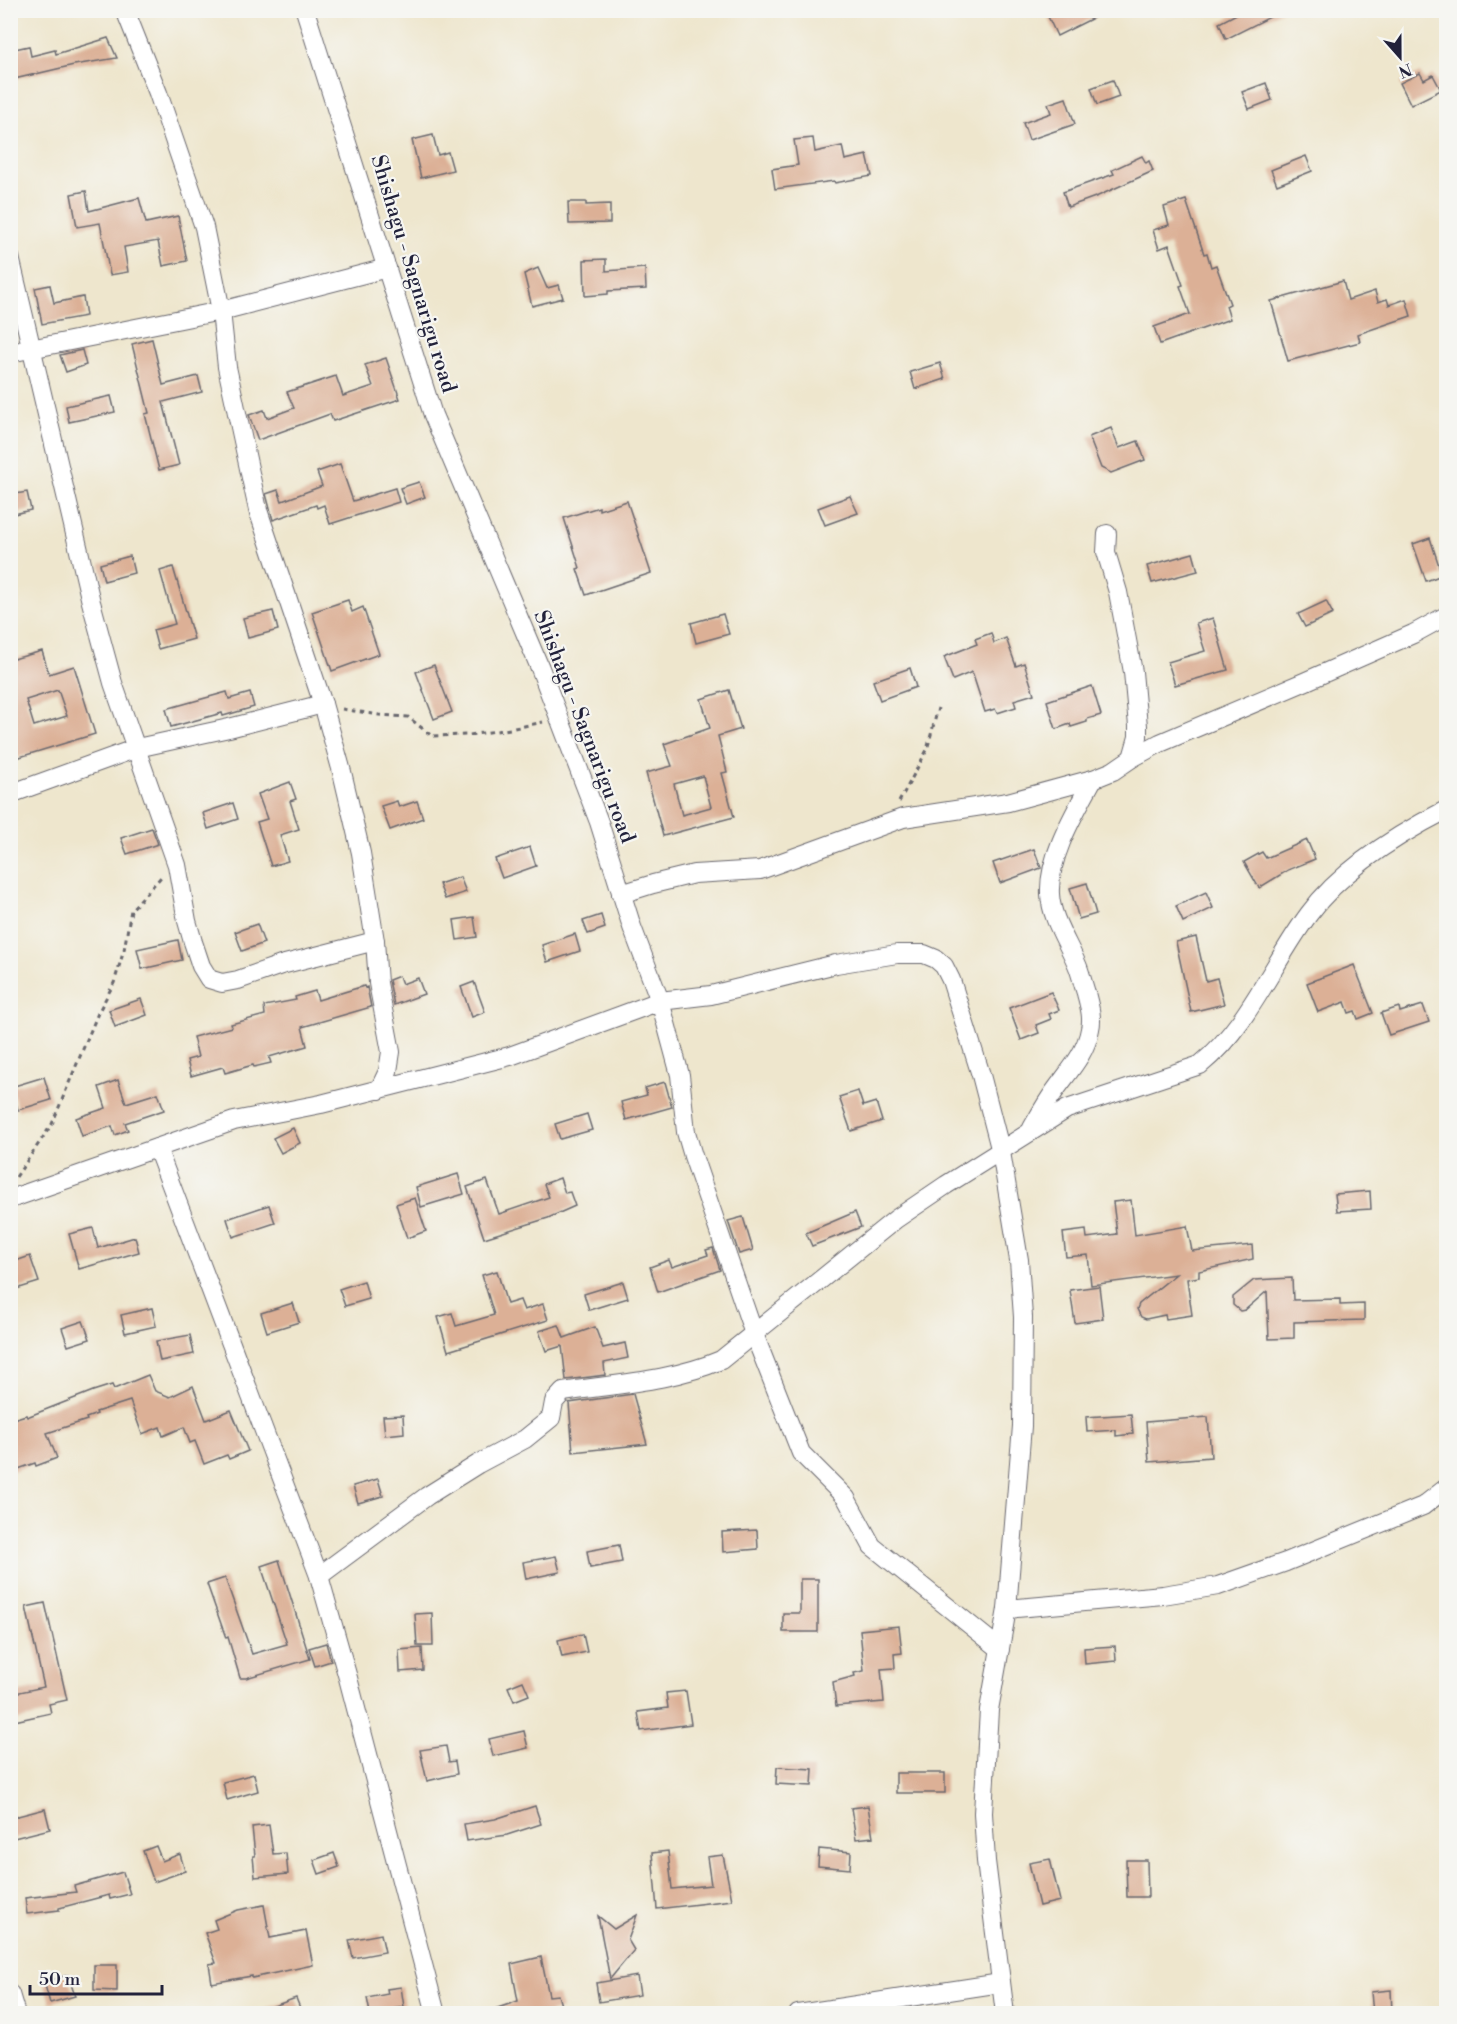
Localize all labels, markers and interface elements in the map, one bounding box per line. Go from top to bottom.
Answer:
north arrow [1370,27,1430,87]
text: N [1395,58,1415,82]
street label: Shishagu - Sagnarigu road [364,152,462,396]
street label: Shishagu - Sagnarigu road [528,607,640,847]
scale bar [30,1958,162,1996]
text: 50 m [39,1968,81,1991]

